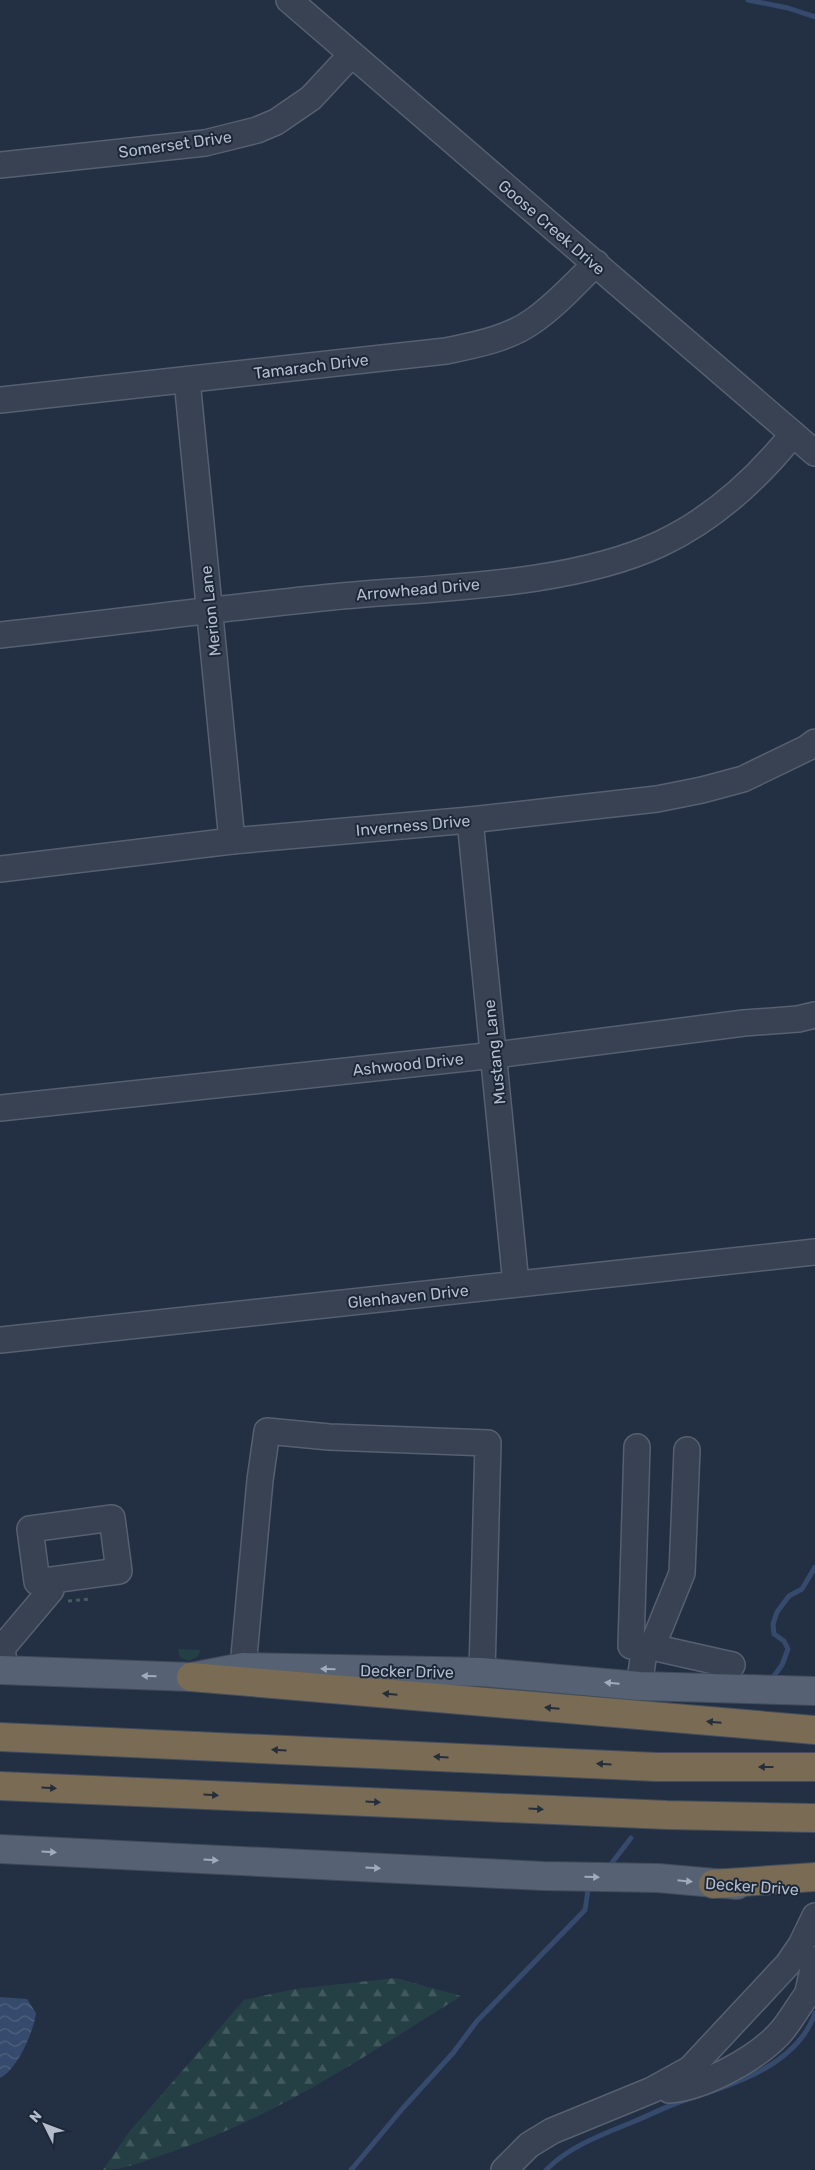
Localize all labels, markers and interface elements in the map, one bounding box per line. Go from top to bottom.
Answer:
street label: Somerset Drive [117,127,233,162]
street label: Goose Creek Drive [494,176,609,279]
street label: Tamarach Drive [253,350,370,383]
street label: Merion Lane [196,565,225,657]
street label: Arrowhead Drive [355,575,481,604]
street label: Inverness Drive [355,811,471,840]
street label: Mustang Lane [480,999,509,1105]
street label: Ashwood Drive [352,1049,464,1080]
street label: Glenhaven Drive [347,1281,469,1312]
street label: Decker Drive [360,1661,454,1682]
one-way arrow [319,1665,335,1673]
one-way arrow [140,1671,156,1679]
one-way arrow [604,1679,620,1687]
one-way arrow [382,1690,398,1698]
one-way arrow [544,1704,560,1712]
one-way arrow [706,1717,722,1725]
one-way arrow [271,1745,287,1753]
one-way arrow [433,1753,449,1761]
one-way arrow [596,1760,612,1768]
one-way arrow [758,1763,774,1771]
one-way arrow [41,1784,57,1792]
one-way arrow [203,1791,219,1799]
one-way arrow [366,1798,382,1806]
one-way arrow [528,1805,544,1813]
one-way arrow [41,1848,57,1856]
one-way arrow [203,1856,219,1864]
one-way arrow [366,1864,382,1872]
one-way arrow [584,1873,600,1881]
street label: Decker Drive [705,1874,799,1899]
one-way arrow [678,1877,694,1885]
north arrow [20,2100,70,2150]
text: N [26,2107,45,2126]

